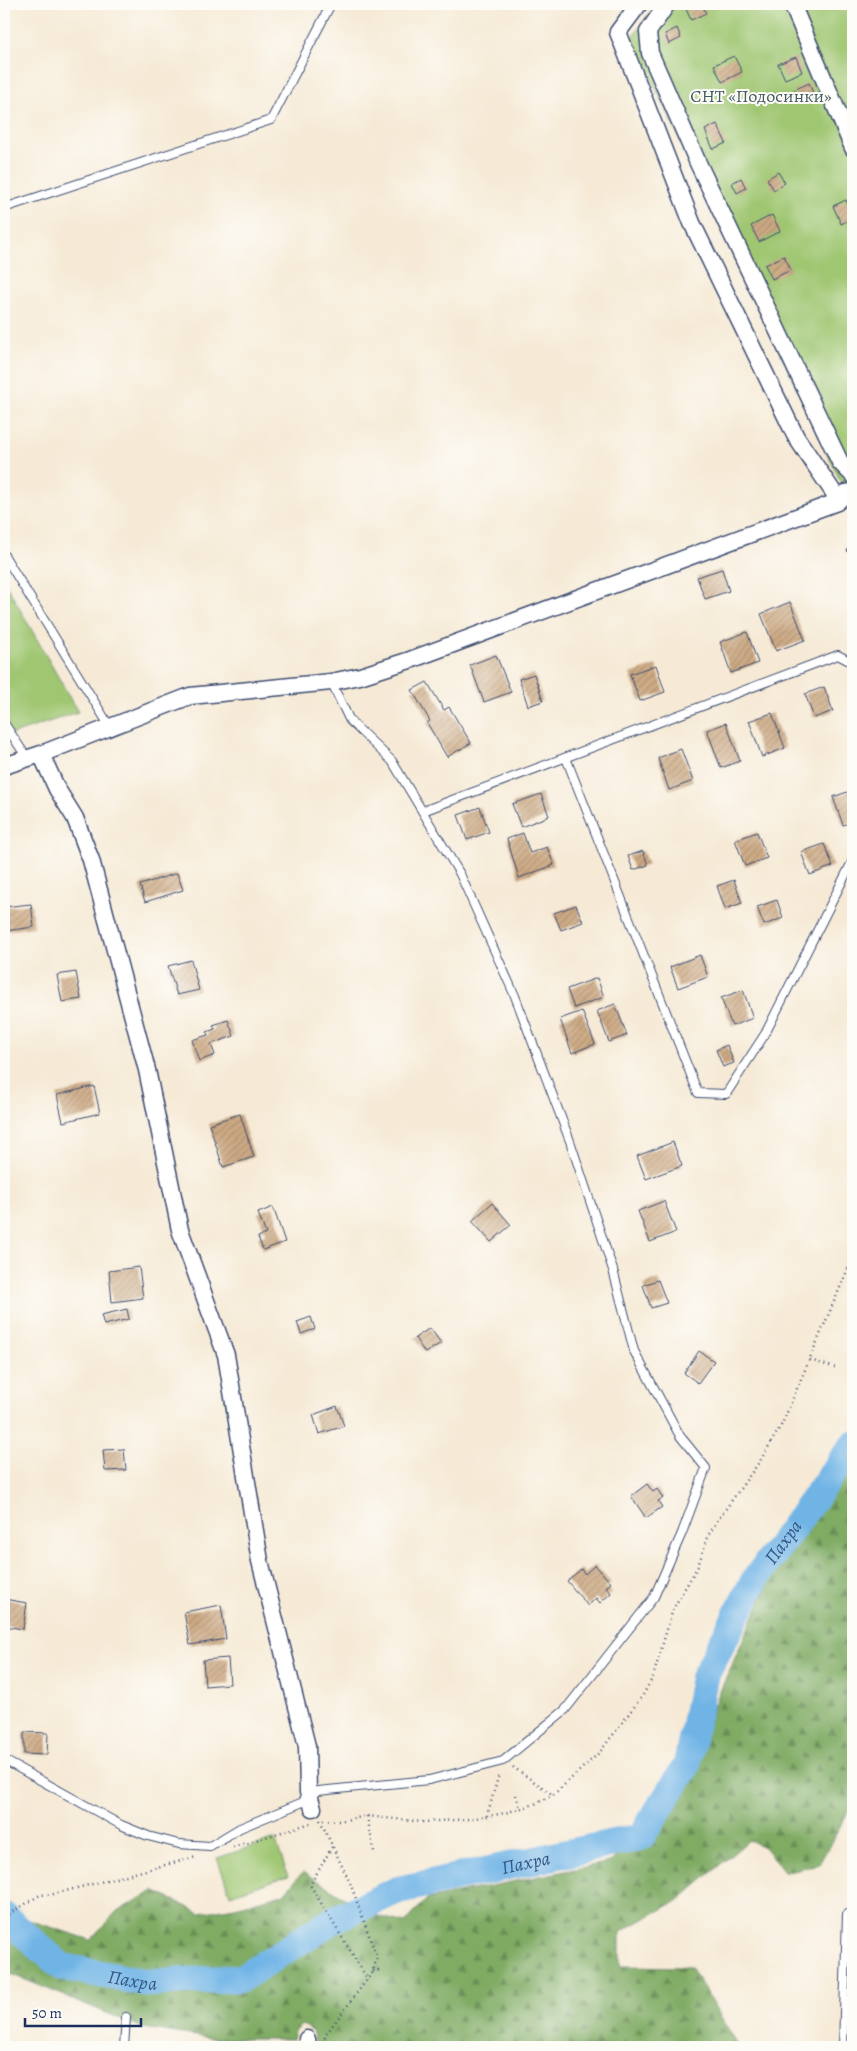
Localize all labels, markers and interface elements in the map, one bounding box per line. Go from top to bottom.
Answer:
park label: СНТ «Подосинки» [690,84,832,108]
water label: Пахра [759,1515,809,1570]
water label: Пахра [499,1845,553,1881]
water label: Пахра [106,1964,158,1997]
scale bar [25,1996,141,2028]
text: 50 m [32,2003,62,2023]

